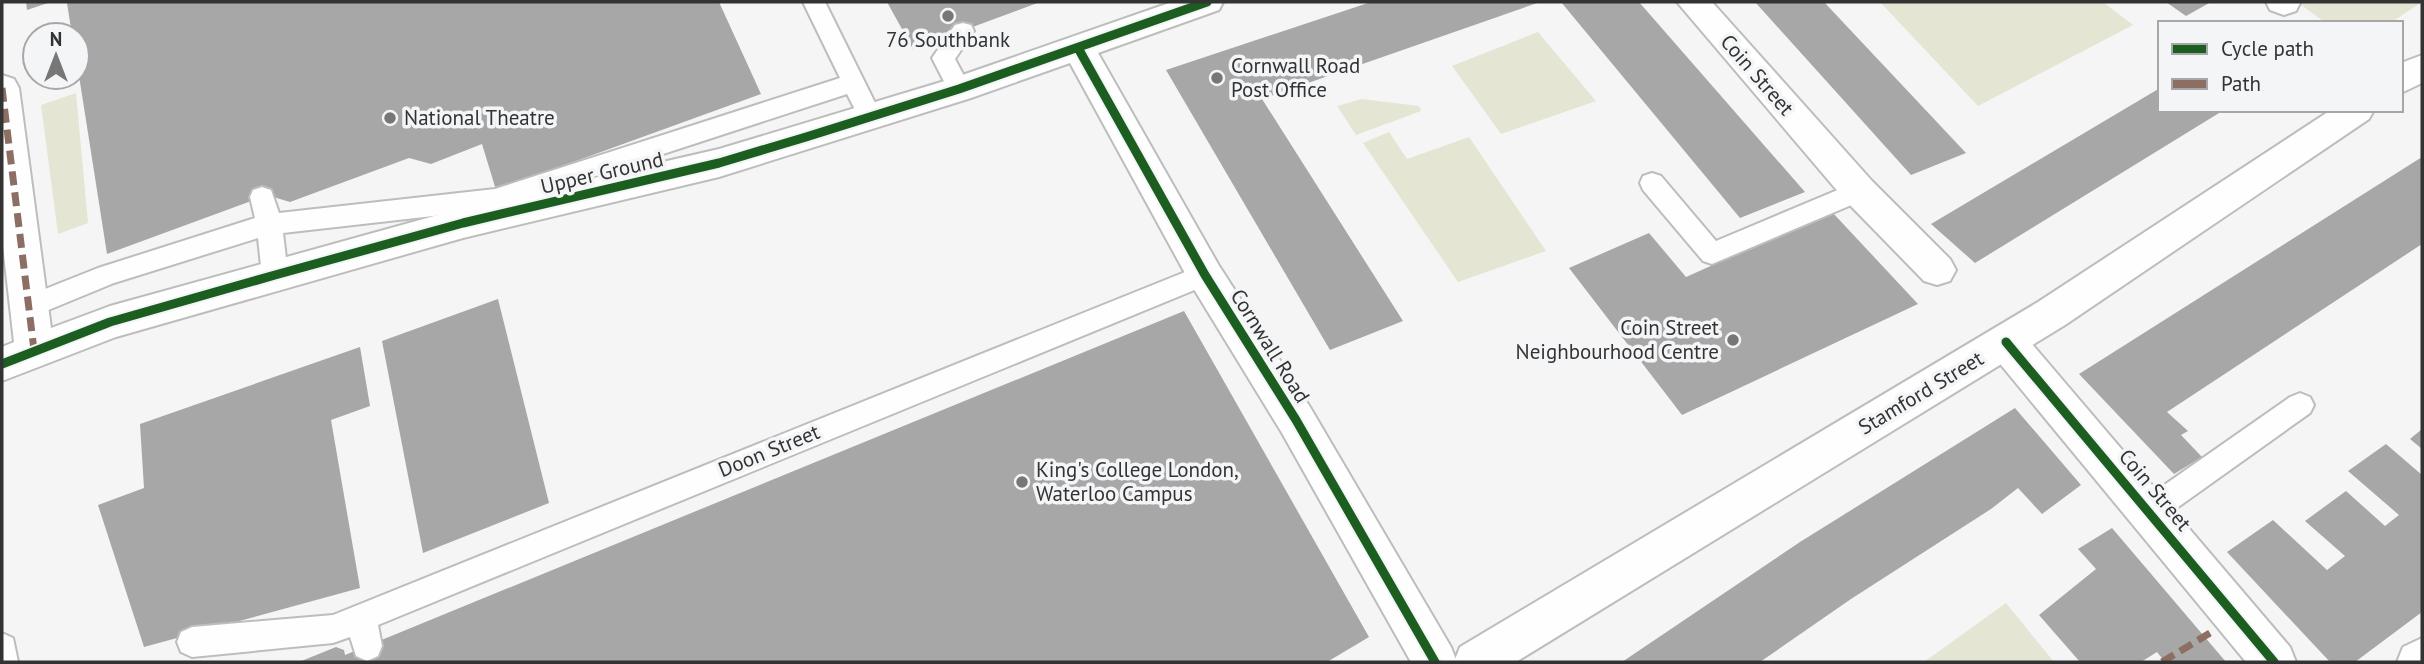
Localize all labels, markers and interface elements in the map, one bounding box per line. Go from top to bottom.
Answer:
marker: 76 Southbank [940,8,956,24]
north arrow [21,21,91,91]
legend [2158,21,2403,112]
place label: 76 Southbank [886,26,1010,53]
text: N [50,27,62,51]
street label: Coin Street [1715,29,1800,121]
text: Cycle path [2221,35,2314,62]
place label: Cornwall Road Post Office [1231,52,1360,103]
marker: Cornwall Road Post Office [1209,70,1225,86]
text: Path [2221,70,2261,97]
place label: National Theatre [404,104,555,131]
marker: National Theatre [382,110,398,126]
street label: Upper Ground [538,145,666,200]
street label: Cornwall Road [1225,284,1316,408]
place label: Coin Street Neighbourhood Centre [1516,314,1719,365]
marker: Coin Street Neighbourhood Centre [1725,332,1741,348]
street label: Stamford Street [1853,345,1988,440]
street label: Doon Street [714,418,823,483]
street label: Coin Street [2113,443,2198,536]
place label: King's College London, Waterloo Campus [1036,456,1239,507]
marker: King's College London, Waterloo Campus [1014,474,1030,490]

